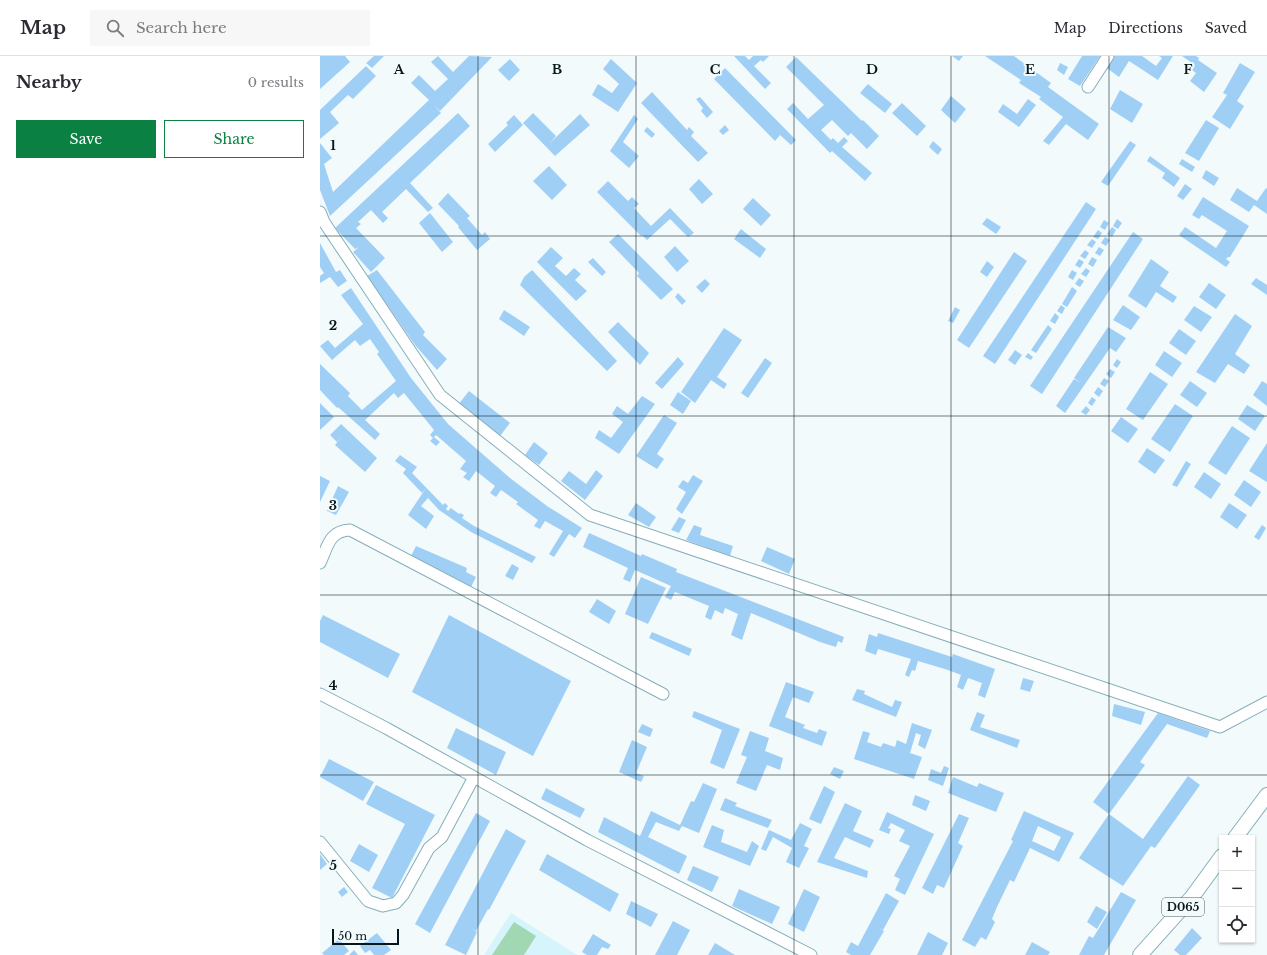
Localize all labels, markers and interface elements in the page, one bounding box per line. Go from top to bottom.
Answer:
search box [90,10,370,46]
text: Map [20,16,66,39]
icon: search [104,17,126,39]
text: Search here [136,18,227,37]
text: Map [1054,19,1086,37]
text: Directions [1108,19,1183,37]
text: Saved [1205,19,1247,37]
text: A [393,61,405,78]
text: B [552,61,562,78]
text: C [710,61,721,78]
text: D [866,61,878,78]
text: E [1025,61,1035,78]
text: F [1184,61,1193,78]
text: Nearby [16,72,82,93]
text: 0 results [248,74,304,91]
button: Save [16,120,156,158]
button: Share [164,120,304,158]
text: 1 [330,137,336,154]
text: 2 [329,317,337,334]
text: 3 [329,497,337,514]
text: 4 [329,677,338,694]
map controls [1219,835,1255,943]
button: + [1219,835,1255,871]
text: 5 [329,857,337,874]
button: − [1219,871,1255,907]
road number: D065 [1162,898,1204,916]
button: locate [1219,907,1255,943]
scale bar [332,927,399,946]
text: 50 m [338,929,367,943]

